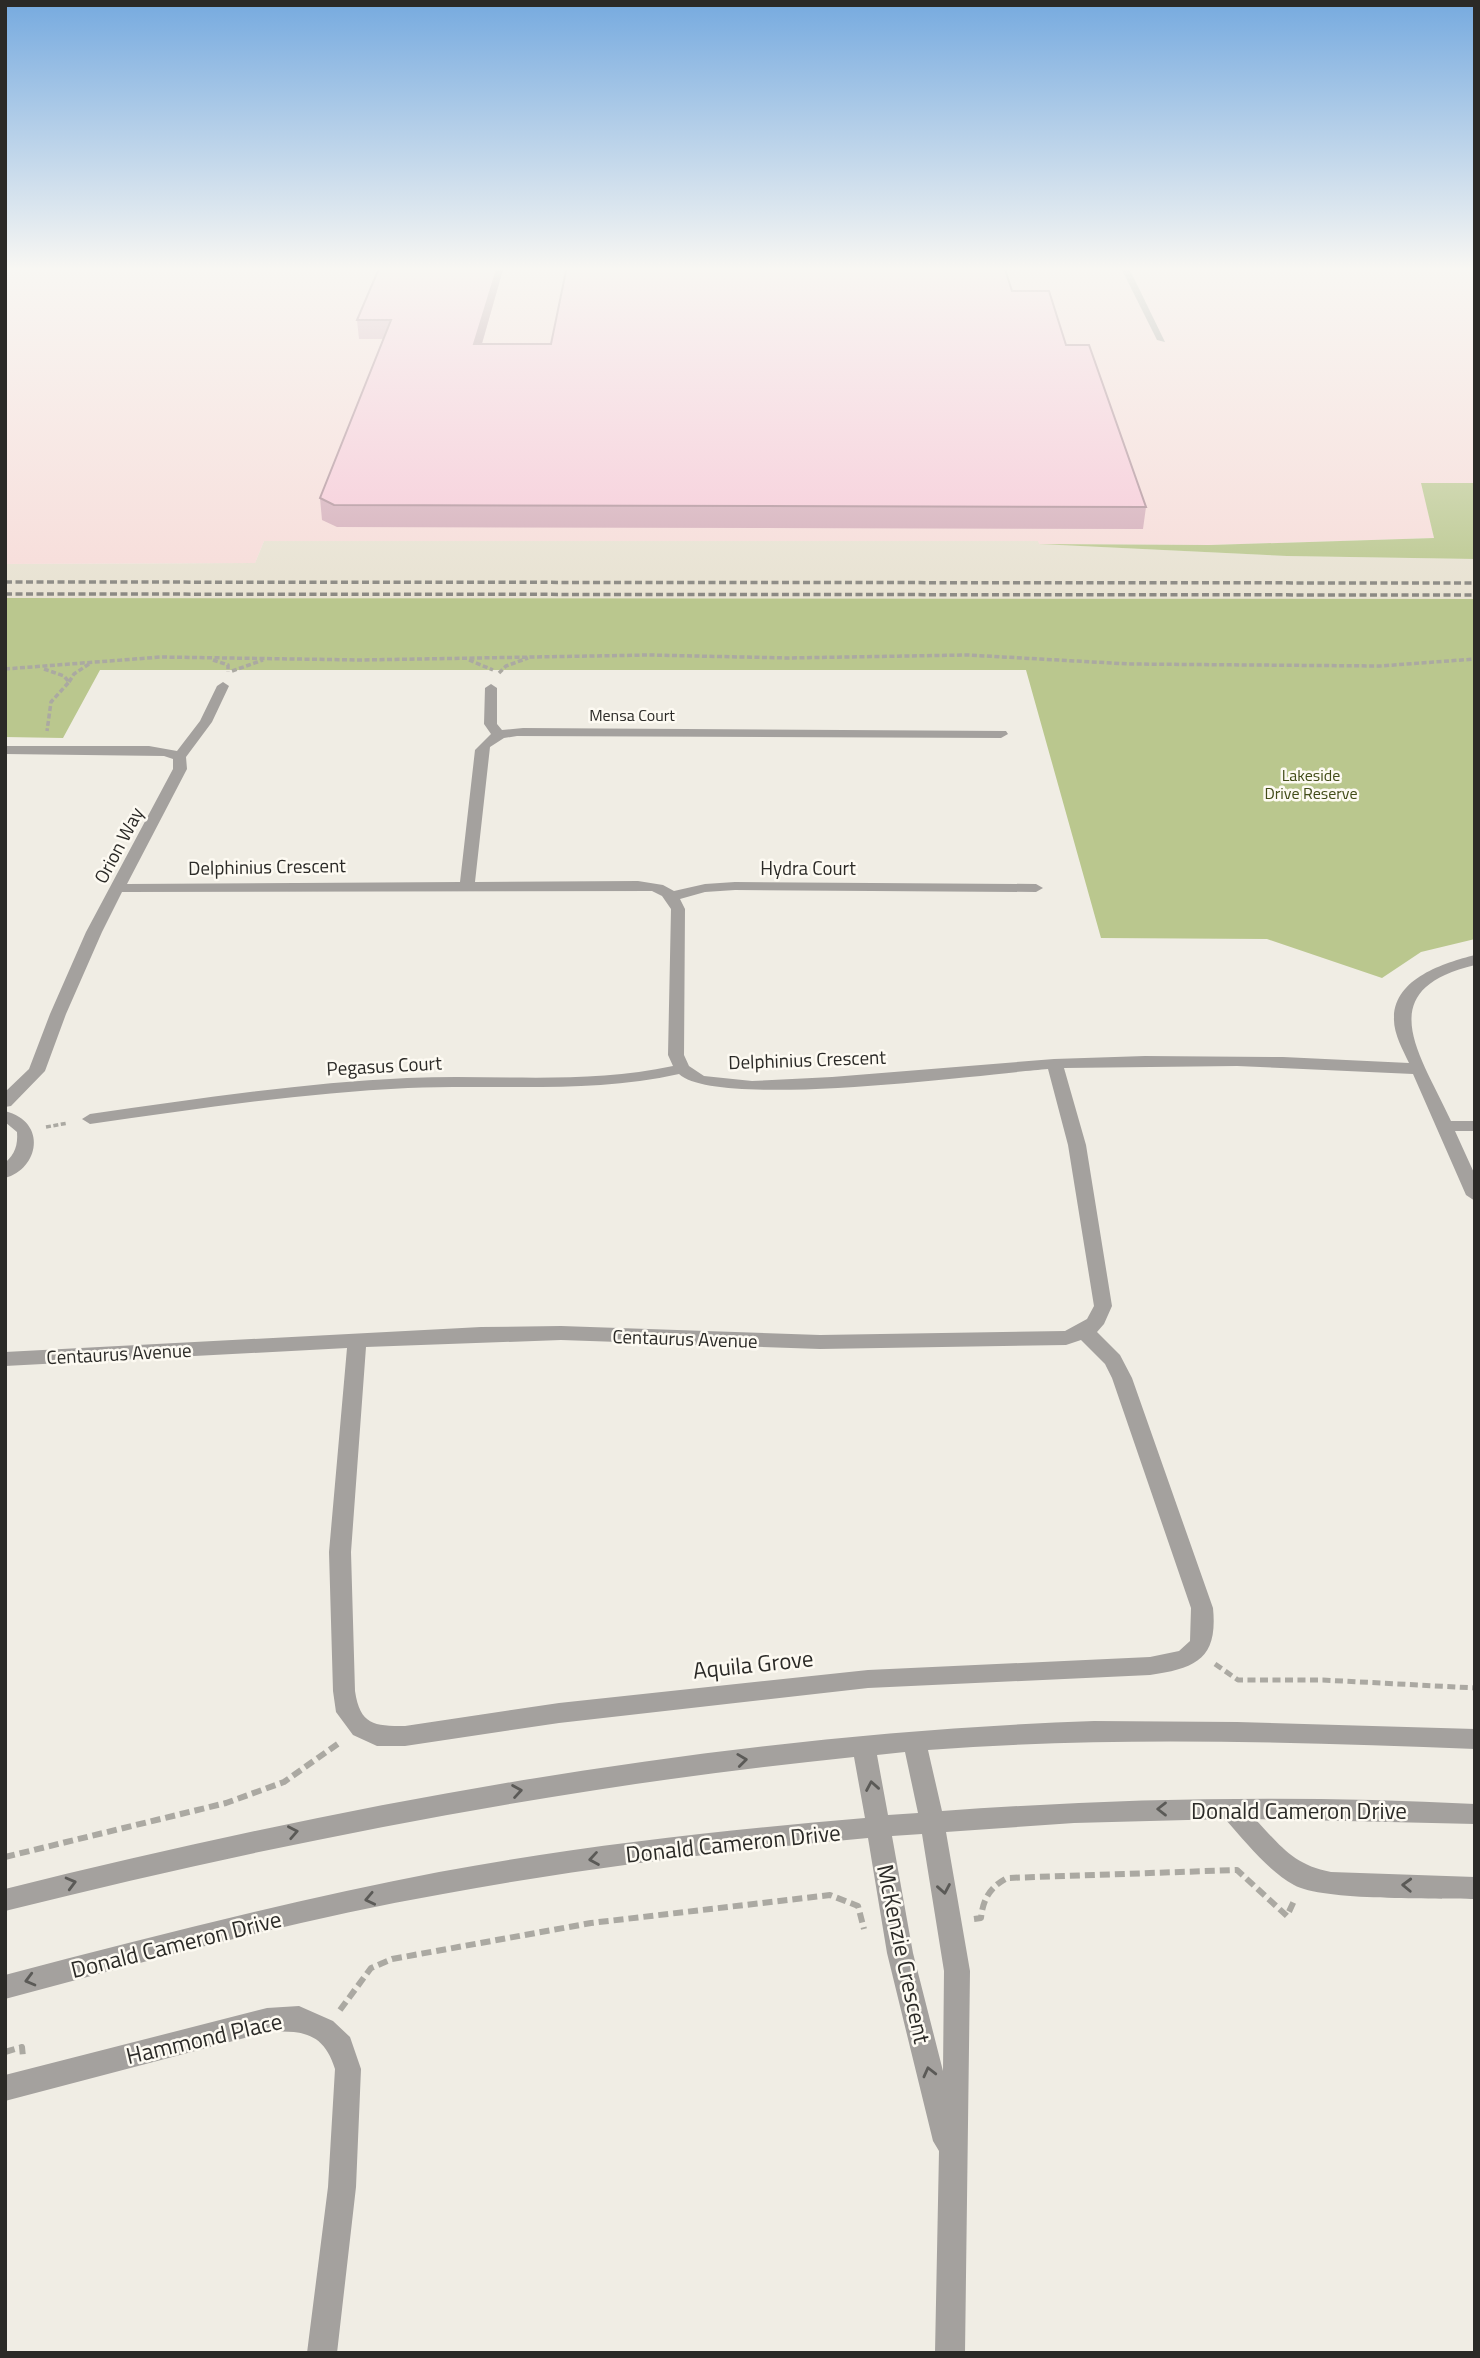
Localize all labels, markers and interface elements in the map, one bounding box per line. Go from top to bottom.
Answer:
street label: Mensa Court [589,703,675,727]
park label: Lakeside Drive Reserve [1265,763,1358,805]
street label: Orion Way [86,802,150,888]
street label: Delphinius Crescent [188,850,346,882]
street label: Hydra Court [760,853,856,882]
street label: Delphinius Crescent [728,1042,887,1076]
street label: Pegasus Court [326,1047,443,1083]
street label: Centaurus Avenue [612,1321,758,1355]
street label: Centaurus Avenue [46,1335,192,1371]
street label: Aquila Grove [691,1640,815,1688]
one-way arrow [736,1752,748,1767]
one-way arrow [865,1780,880,1792]
one-way arrow [511,1784,523,1799]
street label: Donald Cameron Drive [1191,1793,1407,1828]
one-way arrow [1156,1801,1166,1817]
street label: Donald Cameron Drive [624,1814,842,1872]
one-way arrow [287,1826,299,1841]
one-way arrow [588,1851,600,1866]
street label: McKenzie Crescent [868,1861,940,2047]
one-way arrow [65,1877,77,1891]
one-way arrow [1401,1878,1412,1893]
one-way arrow [936,1883,951,1895]
one-way arrow [364,1890,376,1905]
street label: Donald Cameron Drive [67,1901,285,1987]
one-way arrow [24,1972,36,1987]
street label: Hammond Place [122,2003,286,2073]
one-way arrow [923,2066,937,2078]

